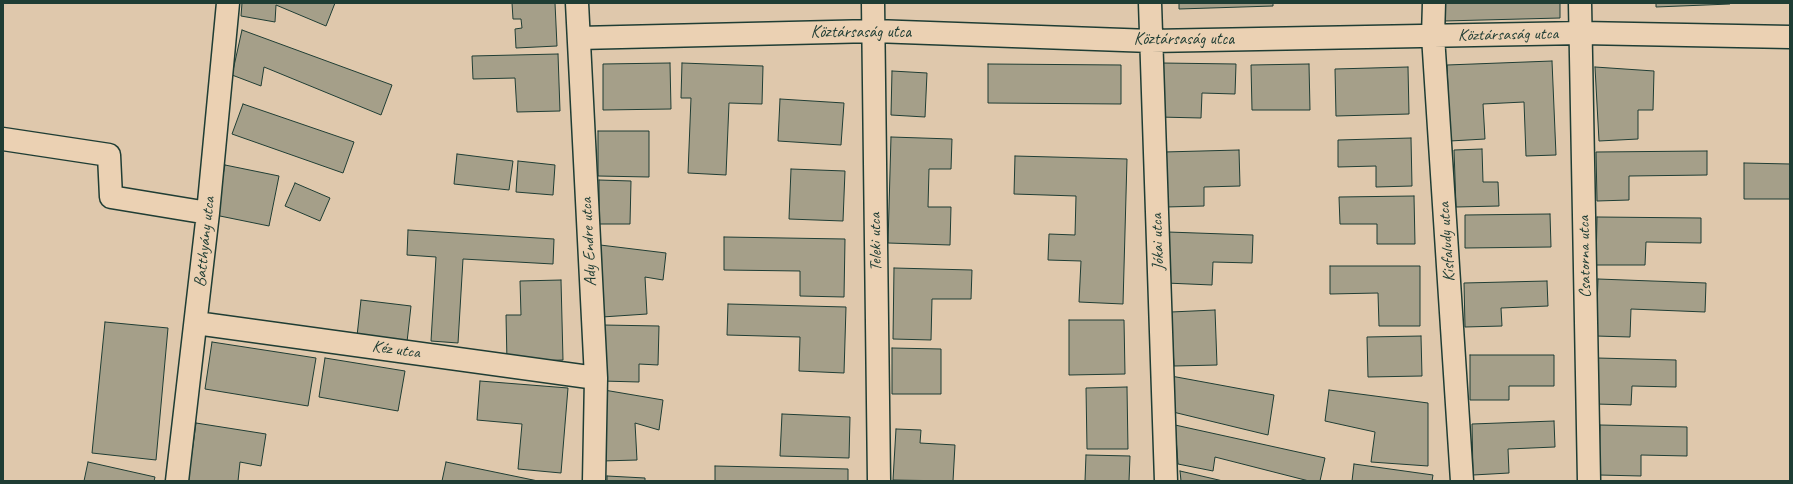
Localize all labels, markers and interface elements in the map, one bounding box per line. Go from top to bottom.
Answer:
street label: Köztársaság utca [811,23,911,43]
street label: Köztársaság utca [1458,24,1558,46]
street label: Köztársaság utca [1134,30,1234,50]
street label: Batthyány utca [190,196,220,288]
street label: Ady Endre utca [576,197,602,287]
street label: Kisfaludy utca [1434,201,1460,283]
street label: Teleki utca [865,213,887,271]
street label: Jókai utca [1147,213,1169,271]
street label: Csatorna utca [1574,216,1596,298]
street label: Kéz utca [371,337,421,363]

